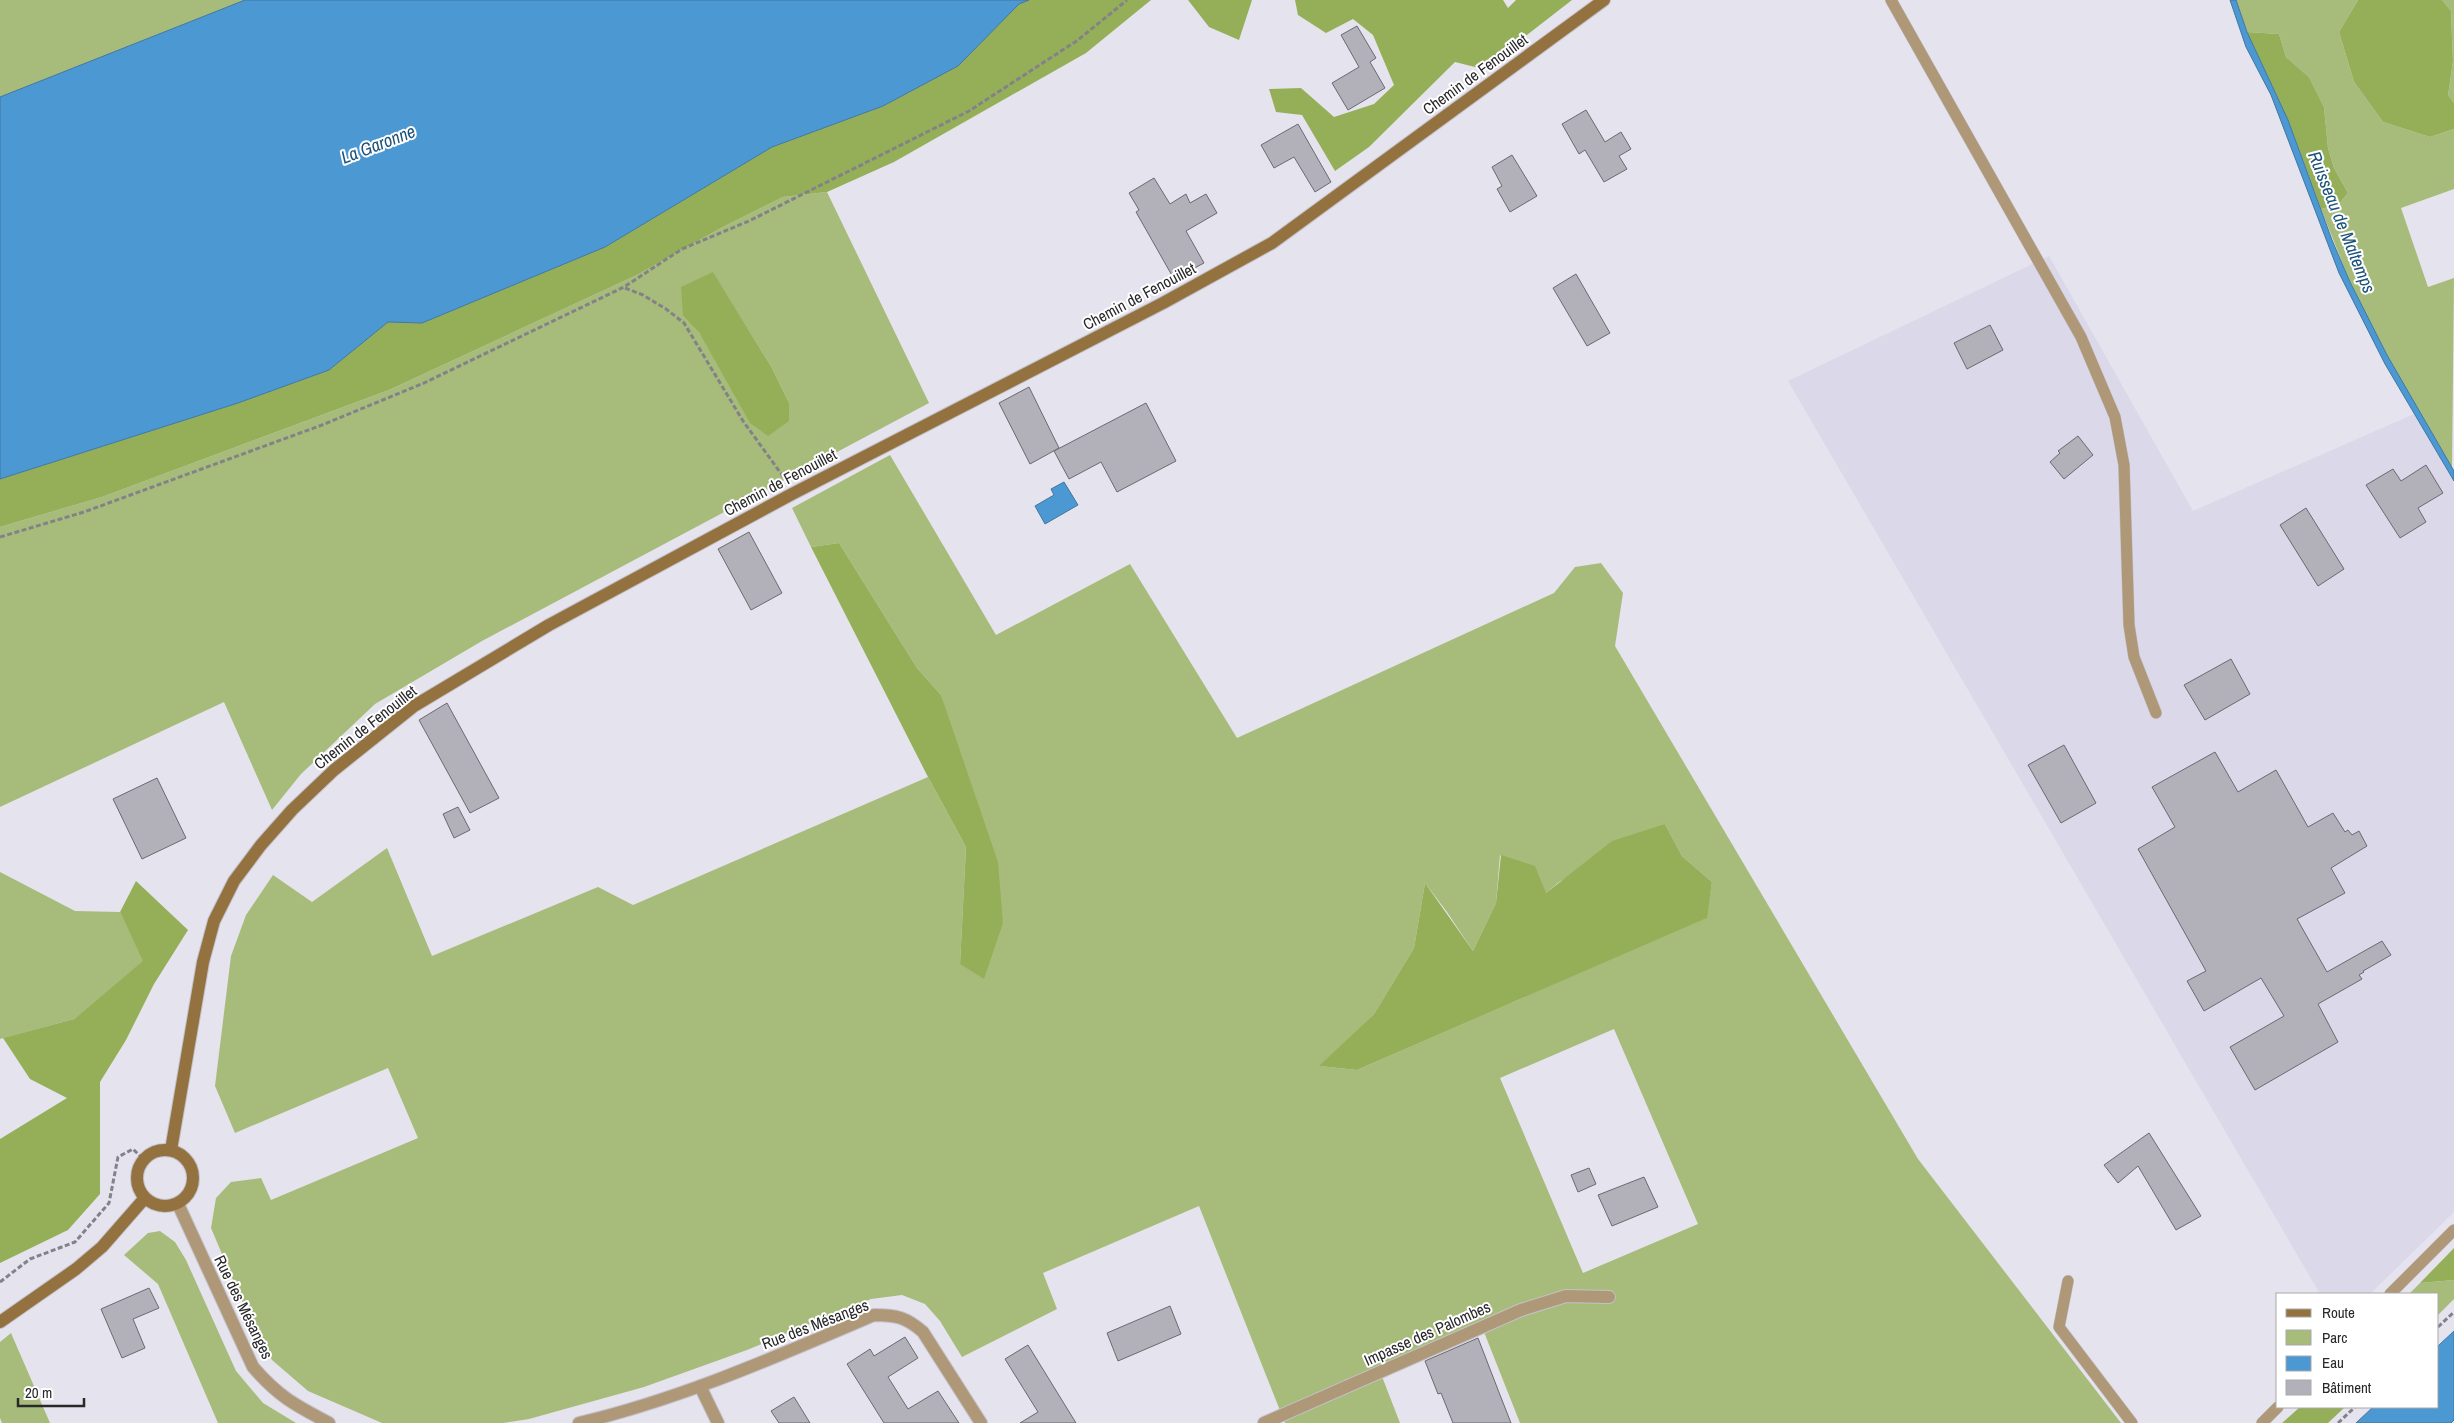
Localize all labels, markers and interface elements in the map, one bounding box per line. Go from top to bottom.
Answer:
street label: Chemin de Fenouillet [1418,28,1532,120]
water label: La Garonne [337,118,419,170]
water label: Ruisseau de Maltemps [2302,147,2382,297]
street label: Chemin de Fenouillet [1079,257,1200,335]
street label: Chemin de Fenouillet [720,443,841,521]
street label: Chemin de Fenouillet [309,680,421,774]
street label: Rue des Mésanges [209,1251,279,1363]
street label: Rue des Mésanges [758,1293,872,1355]
legend [2276,1293,2439,1408]
street label: Impasse des Palombes [1360,1295,1494,1371]
text: Route [2322,1302,2355,1323]
text: Parc [2322,1327,2347,1348]
text: Eau [2322,1352,2344,1373]
scale bar [18,1376,84,1408]
text: Bâtiment [2322,1377,2372,1398]
text: 20 m [25,1382,52,1403]

